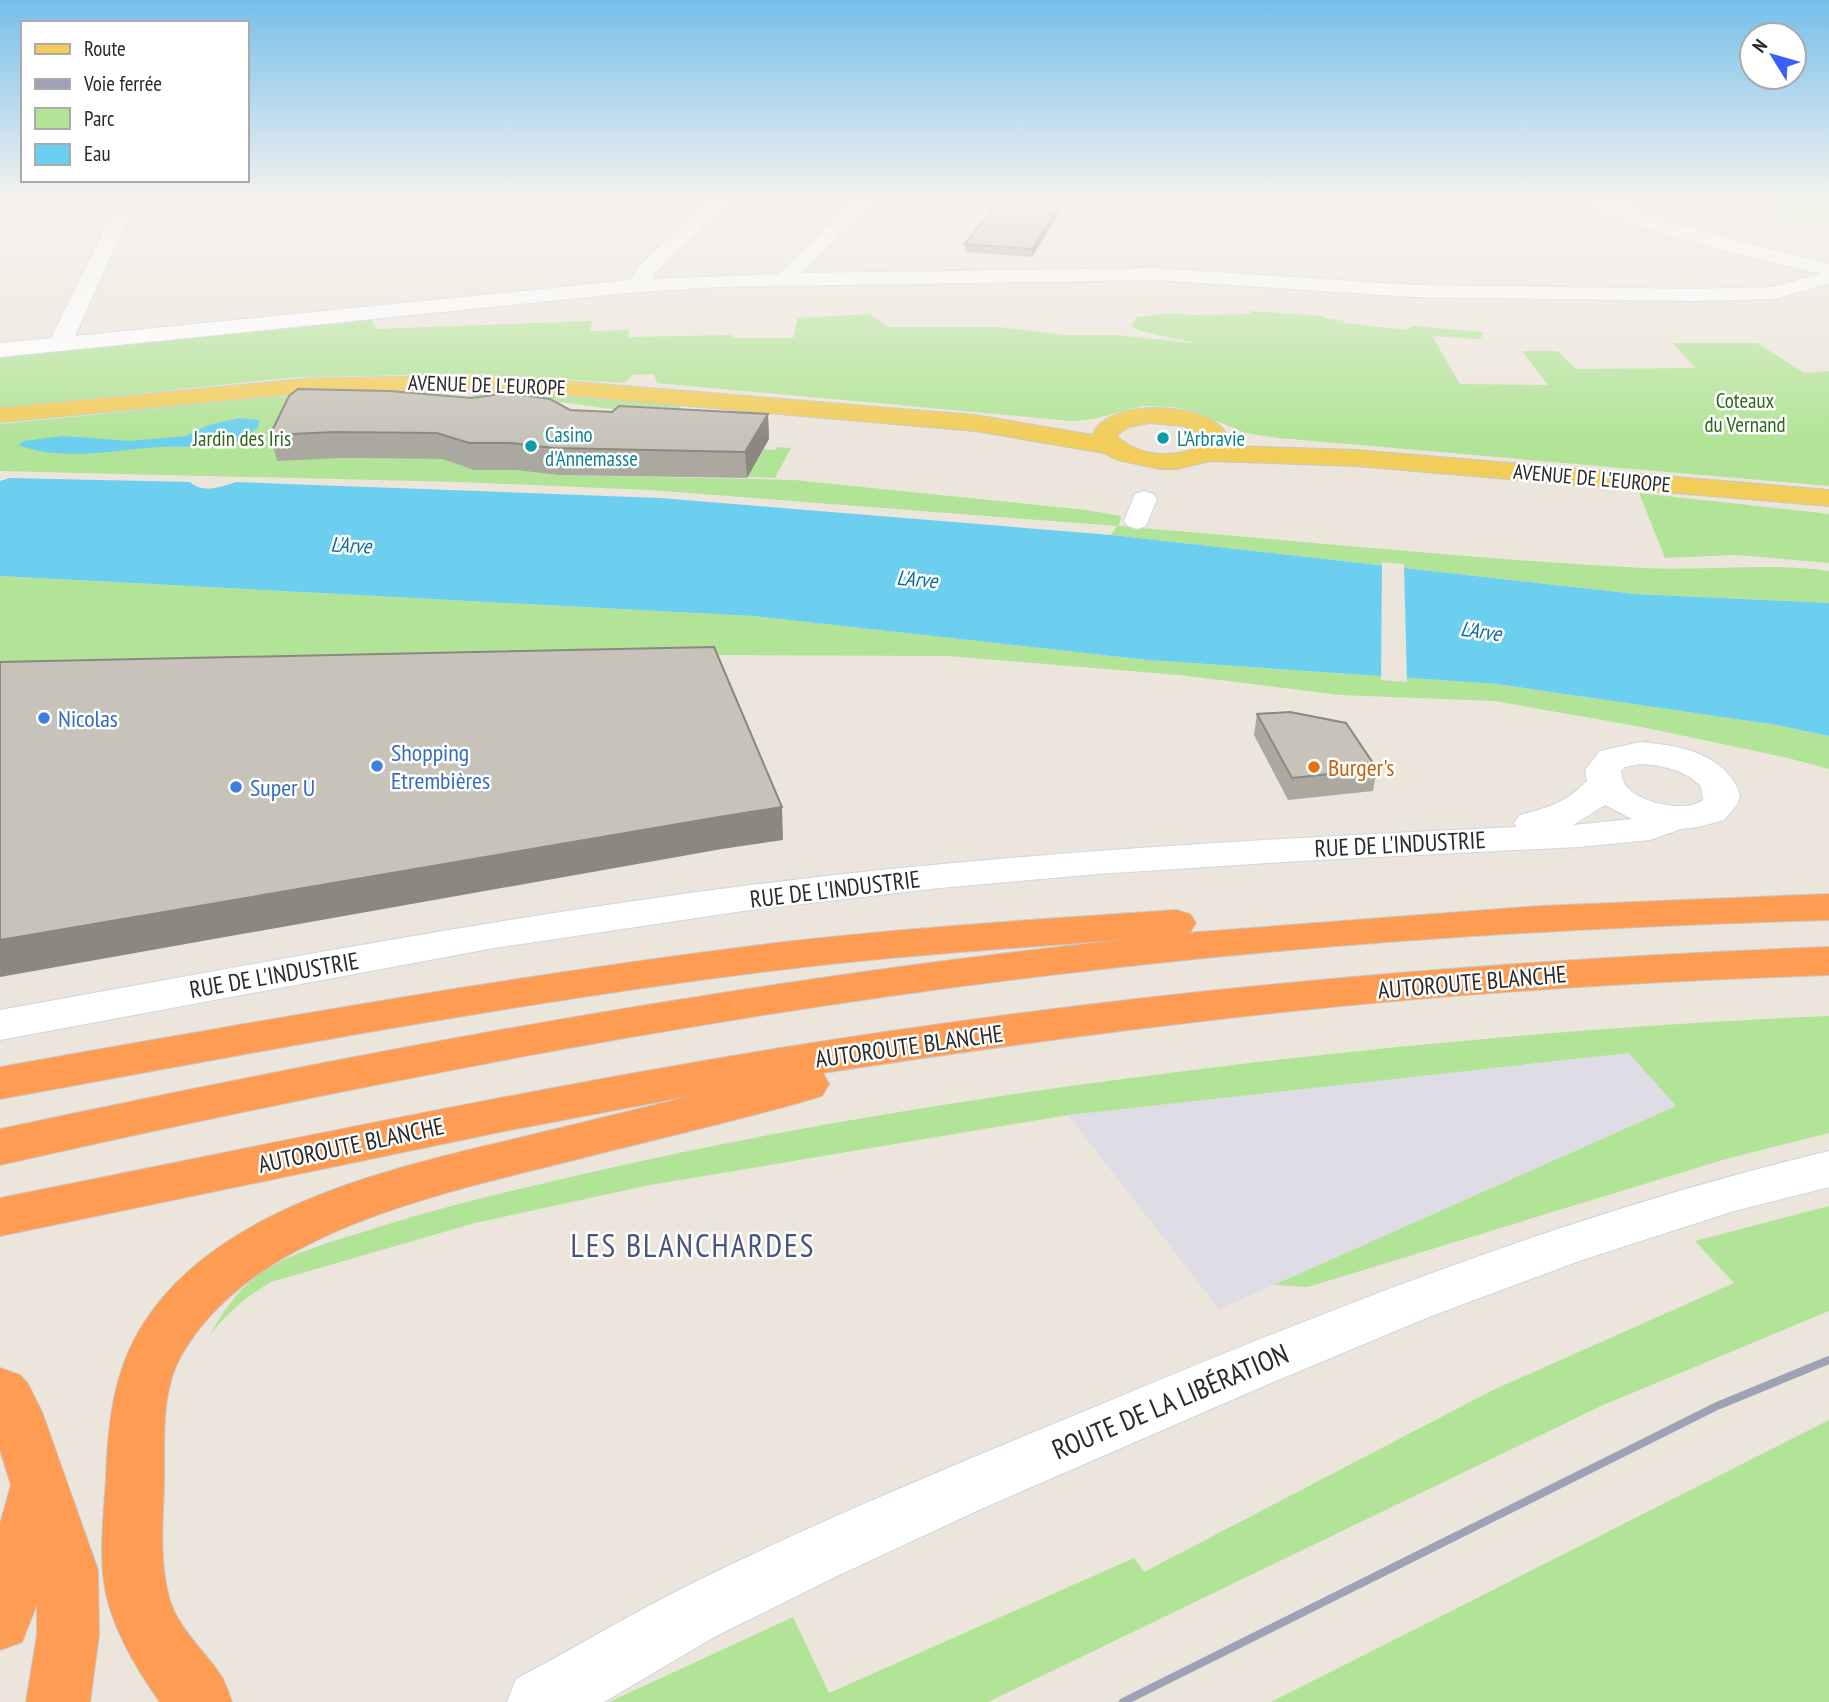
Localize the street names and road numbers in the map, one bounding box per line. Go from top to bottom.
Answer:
street label: AVENUE DE L'EUROPE [408,369,566,401]
street label: AVENUE DE L'EUROPE [1512,458,1672,498]
street label: RUE DE L'INDUSTRIE [1314,824,1486,864]
street label: RUE DE L'INDUSTRIE [748,863,922,915]
street label: RUE DE L'INDUSTRIE [187,945,361,1005]
street label: AUTOROUTE BLANCHE [1376,958,1568,1006]
street label: AUTOROUTE BLANCHE [813,1017,1005,1075]
street label: AUTOROUTE BLANCHE [255,1110,447,1180]
street label: ROUTE DE LA LIBÉRATION [1046,1335,1294,1467]

